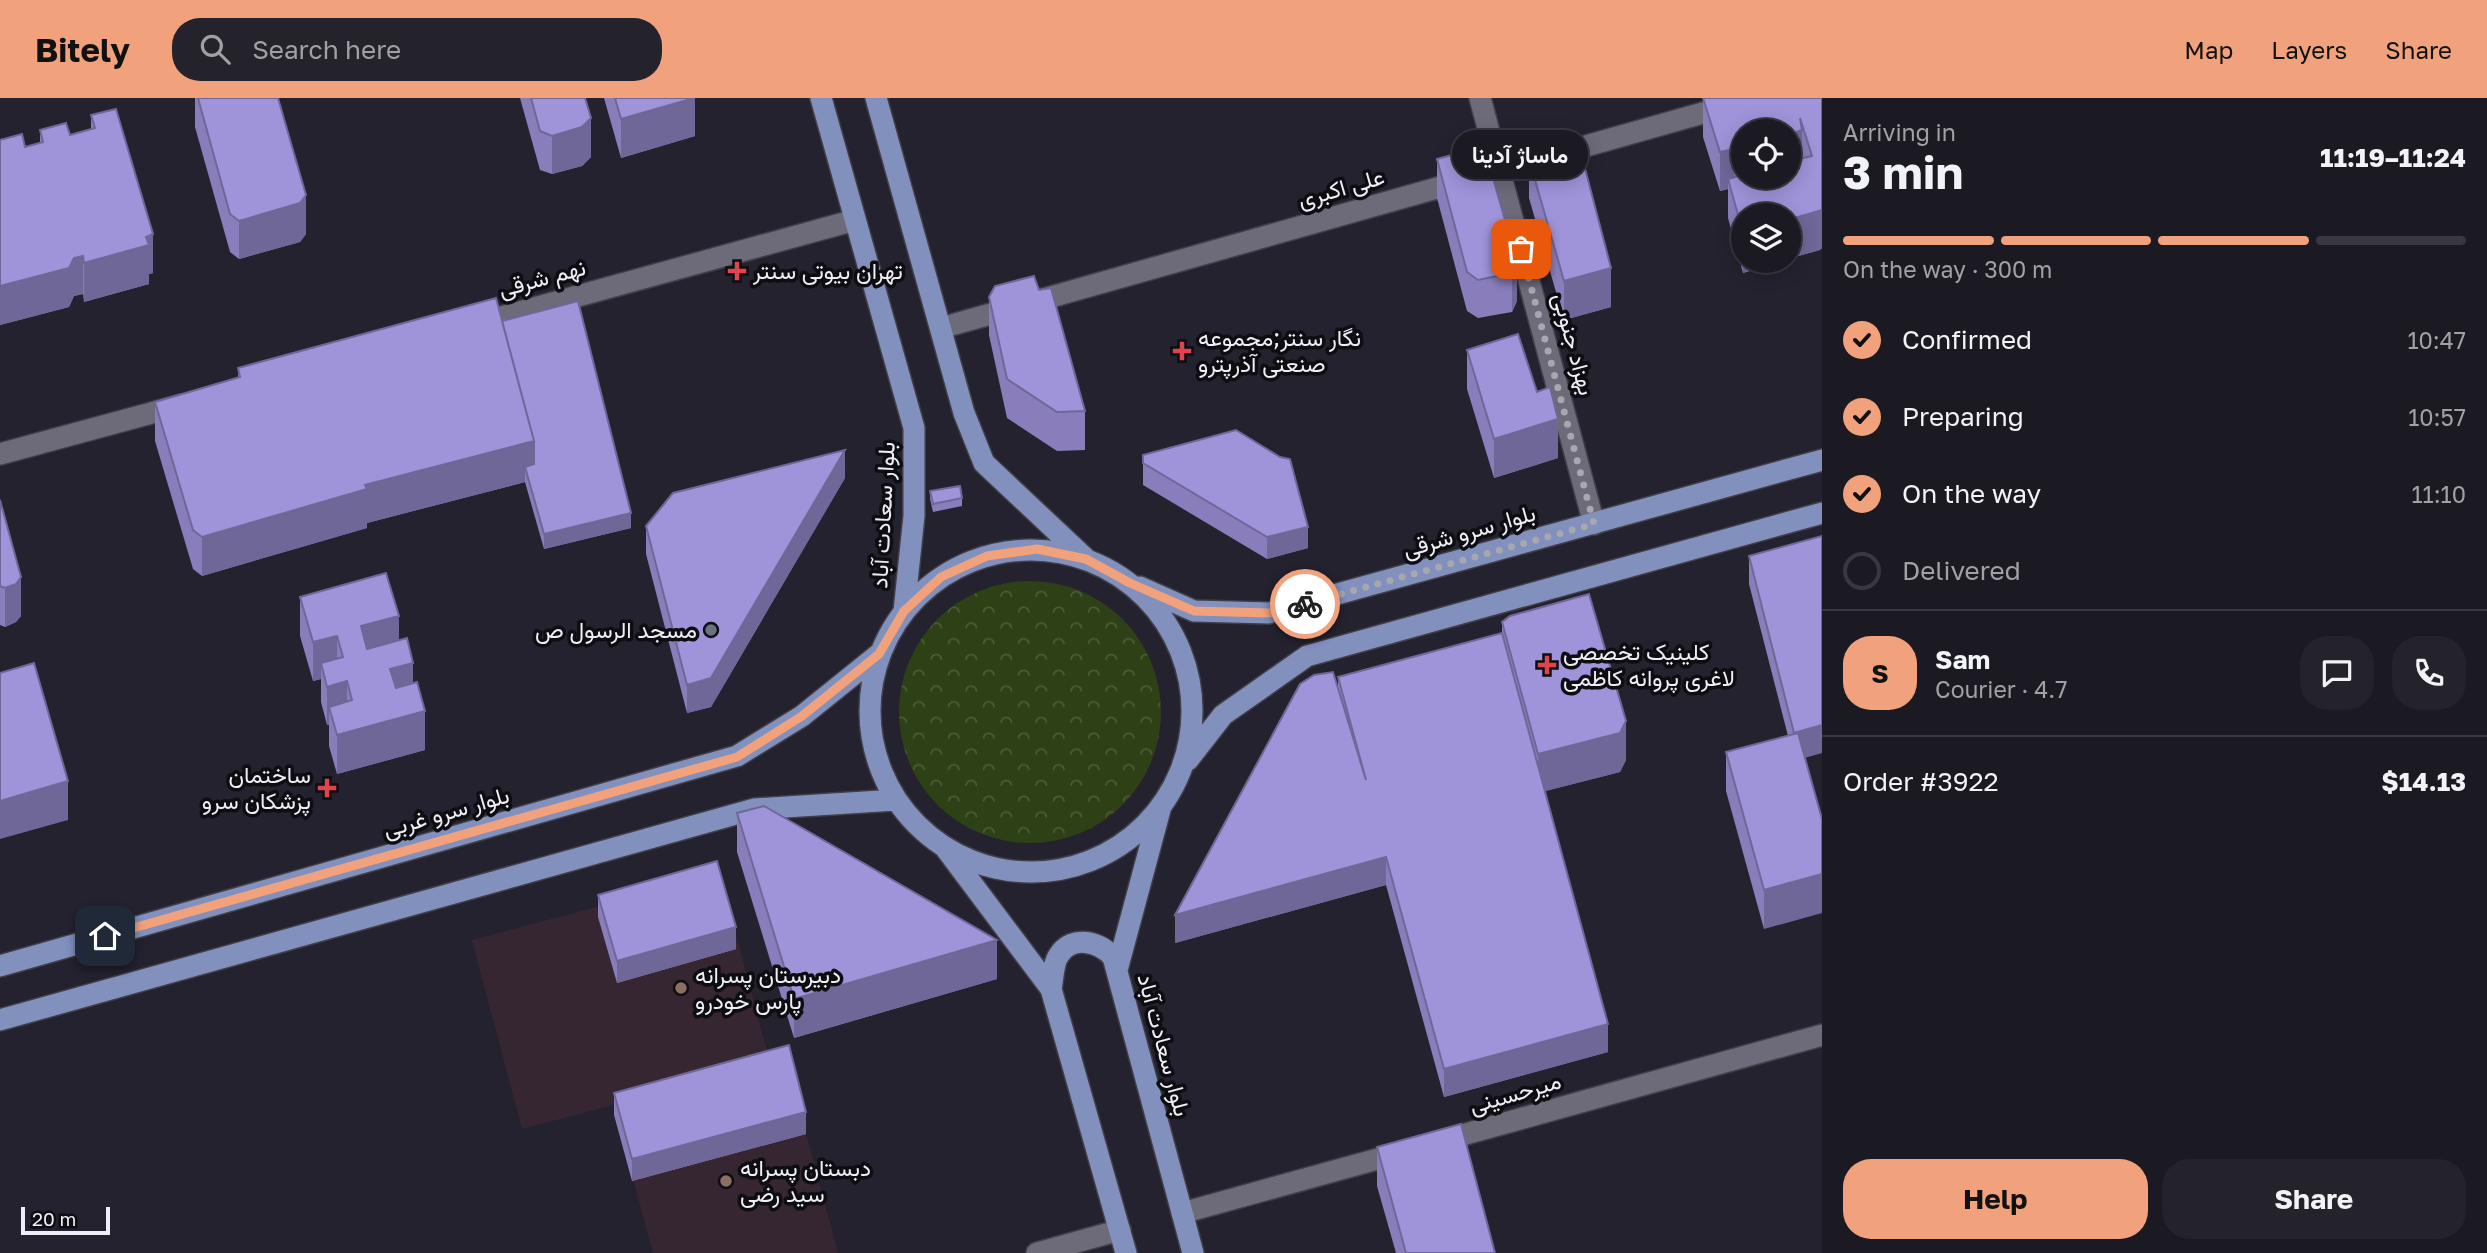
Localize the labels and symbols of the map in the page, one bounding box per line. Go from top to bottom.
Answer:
callout: ماساژ آدینا [1453,130,1589,179]
street label: علی اکبری [1294,161,1388,215]
pin [1491,219,1551,279]
street label: نهم شرقی [495,252,589,304]
place label: تهران بیوتی سنتر [752,256,903,286]
marker: تهران بیوتی سنتر [727,261,747,281]
street label: بهزاد جنوبی [1546,289,1602,399]
place label: نگار سنتر;مجموعه صنعتی آذرپترو [1198,323,1361,380]
marker: نگار سنتر;مجموعه صنعتی آذرپترو [1172,341,1192,361]
street label: بلوار سعادت آباد [864,441,902,589]
street label: بلوار سرو شرقی [1399,498,1539,564]
courier [1270,569,1340,639]
place label: مسجد الرسول ص [535,615,697,645]
marker: مسجد الرسول ص [703,622,719,638]
place label: کلینیک تخصصی لاغری پروانه کاظمی [1563,637,1735,694]
marker: کلینیک تخصصی لاغری پروانه کاظمی [1537,655,1557,675]
place label: ساختمان پزشکان سرو [202,760,311,817]
marker: ساختمان پزشکان سرو [317,778,337,798]
street label: بلوار سرو غربی [379,780,513,844]
pin [75,906,135,966]
place label: دبیرستان پسرانه پارس خودرو [695,960,841,1017]
street label: بلوار سعادت آباد [1131,970,1197,1120]
marker: دبیرستان پسرانه پارس خودرو [673,980,689,996]
street label: میرحسینی [1466,1066,1564,1120]
place label: دبستان پسرانه سید رضی [740,1153,871,1209]
marker: دبستان پسرانه سید رضی [718,1173,734,1189]
scale bar [21,1204,110,1236]

